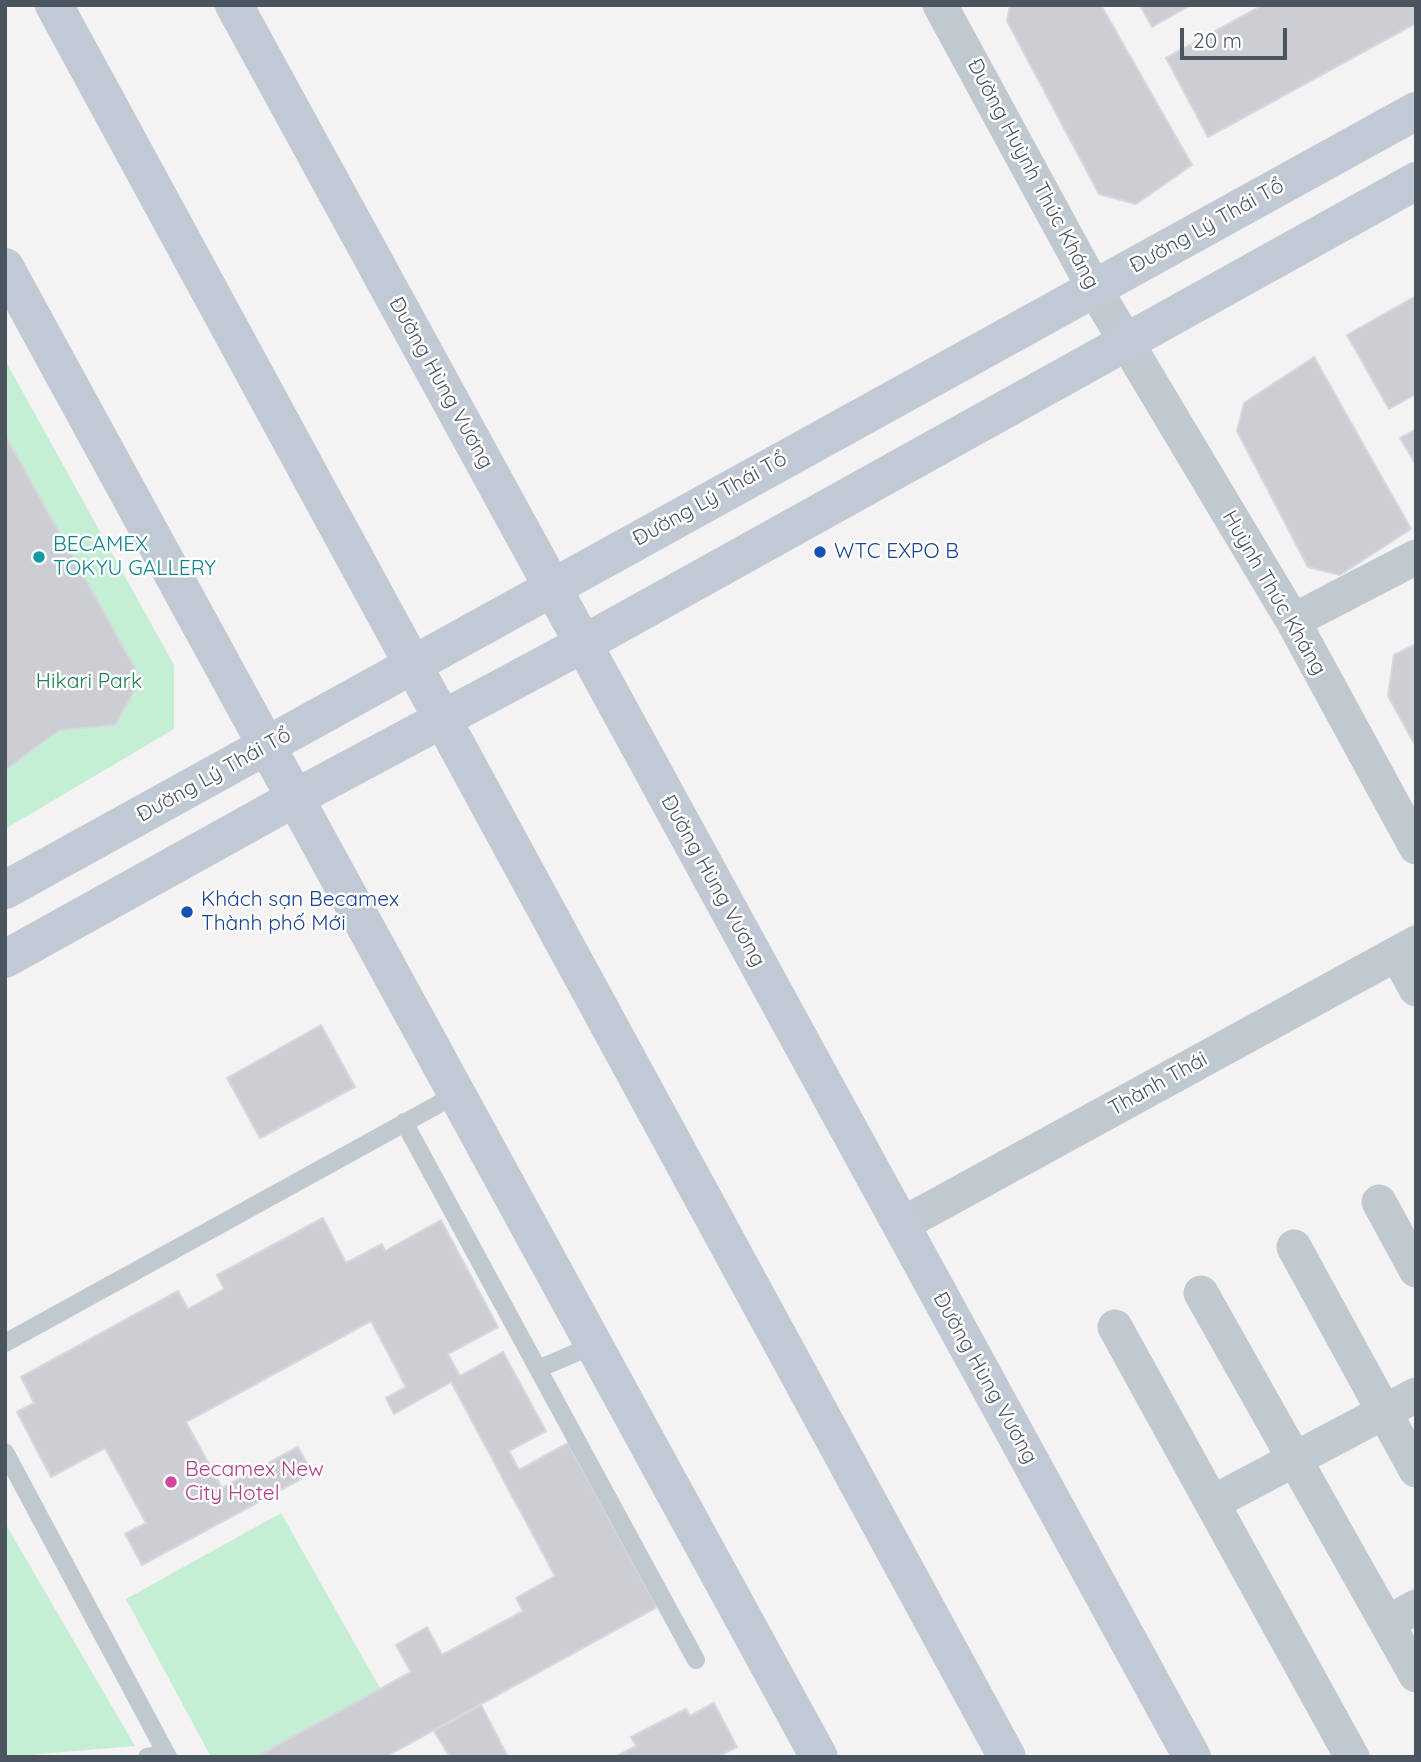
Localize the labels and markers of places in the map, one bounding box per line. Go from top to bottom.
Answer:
place label: BECAMEX TOKYU GALLERY [53,532,216,582]
place label: WTC EXPO B [834,539,959,565]
marker: WTC EXPO B [812,544,828,560]
marker: BECAMEX TOKYU GALLERY [31,549,47,565]
place label: Khách sạn Becamex Thành phố Mới [201,887,399,937]
marker: Khách sạn Becamex Thành phố Mới [179,904,195,920]
place label: Becamex New City Hotel [185,1457,324,1507]
marker: Becamex New City Hotel [163,1474,179,1490]

